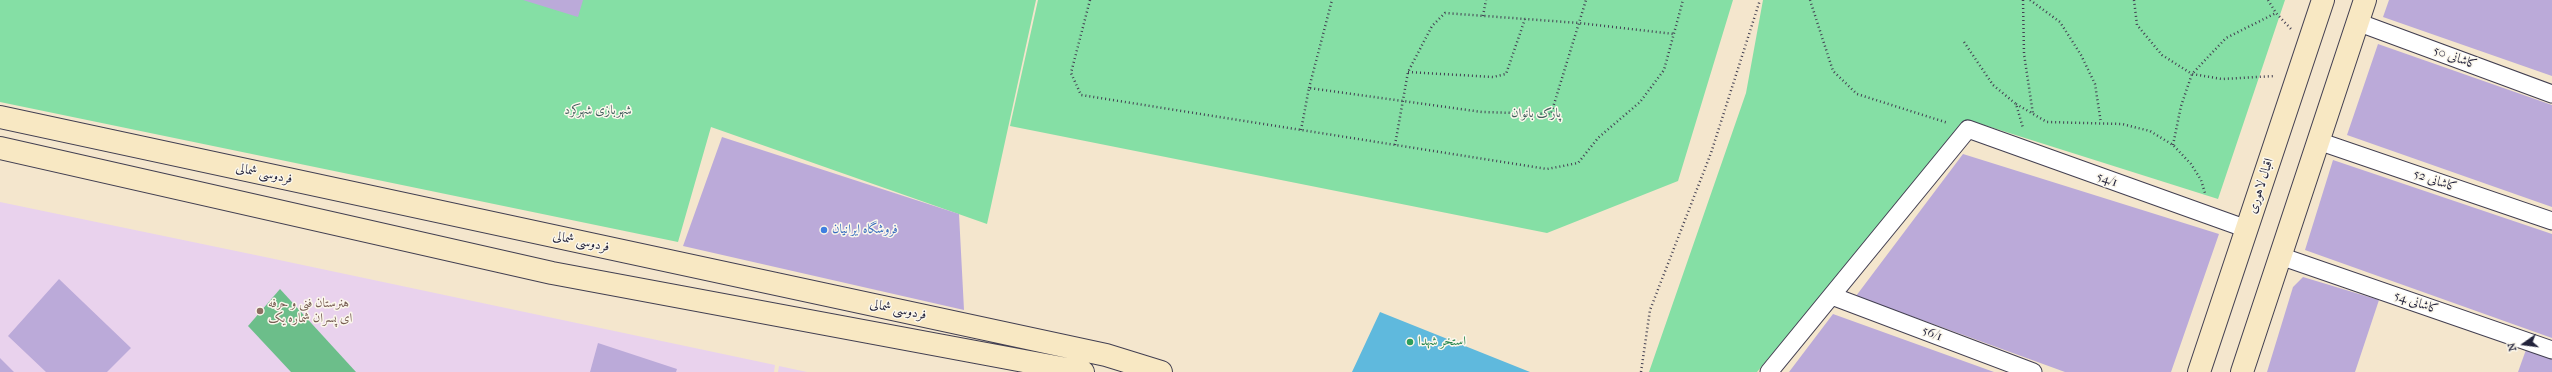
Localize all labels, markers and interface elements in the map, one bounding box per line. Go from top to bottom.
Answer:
street label: کاشانی 50 [2431,43,2479,73]
park label: شهربازی شهرکرد [564,103,632,119]
park label: پارک بانوان [1511,106,1561,122]
street label: اقبال لاهوری [2245,156,2277,216]
street label: فردوسی شمالی [234,160,294,188]
street label: کاشانی 52 [2411,166,2459,196]
street label: 54/1 [2094,169,2120,191]
place label: فروشگاه ایرانیان [832,222,898,238]
marker: فروشگاه ایرانیان [819,225,829,235]
street label: فردوسی شمالی [551,228,611,256]
street label: کاشانی 54 [2392,288,2440,318]
place label: هنرستان فنی و حرفه ای پسران شماره یک [268,296,352,327]
street label: فردوسی شمالی [868,296,928,324]
marker: هنرستان فنی و حرفه ای پسران شماره یک [255,306,265,316]
street label: 56/1 [1920,323,1944,345]
north arrow [2504,324,2544,364]
place label: استخر شهدا [1418,334,1466,350]
marker: استخر شهدا [1405,337,1415,347]
text: N [2505,341,2519,353]

